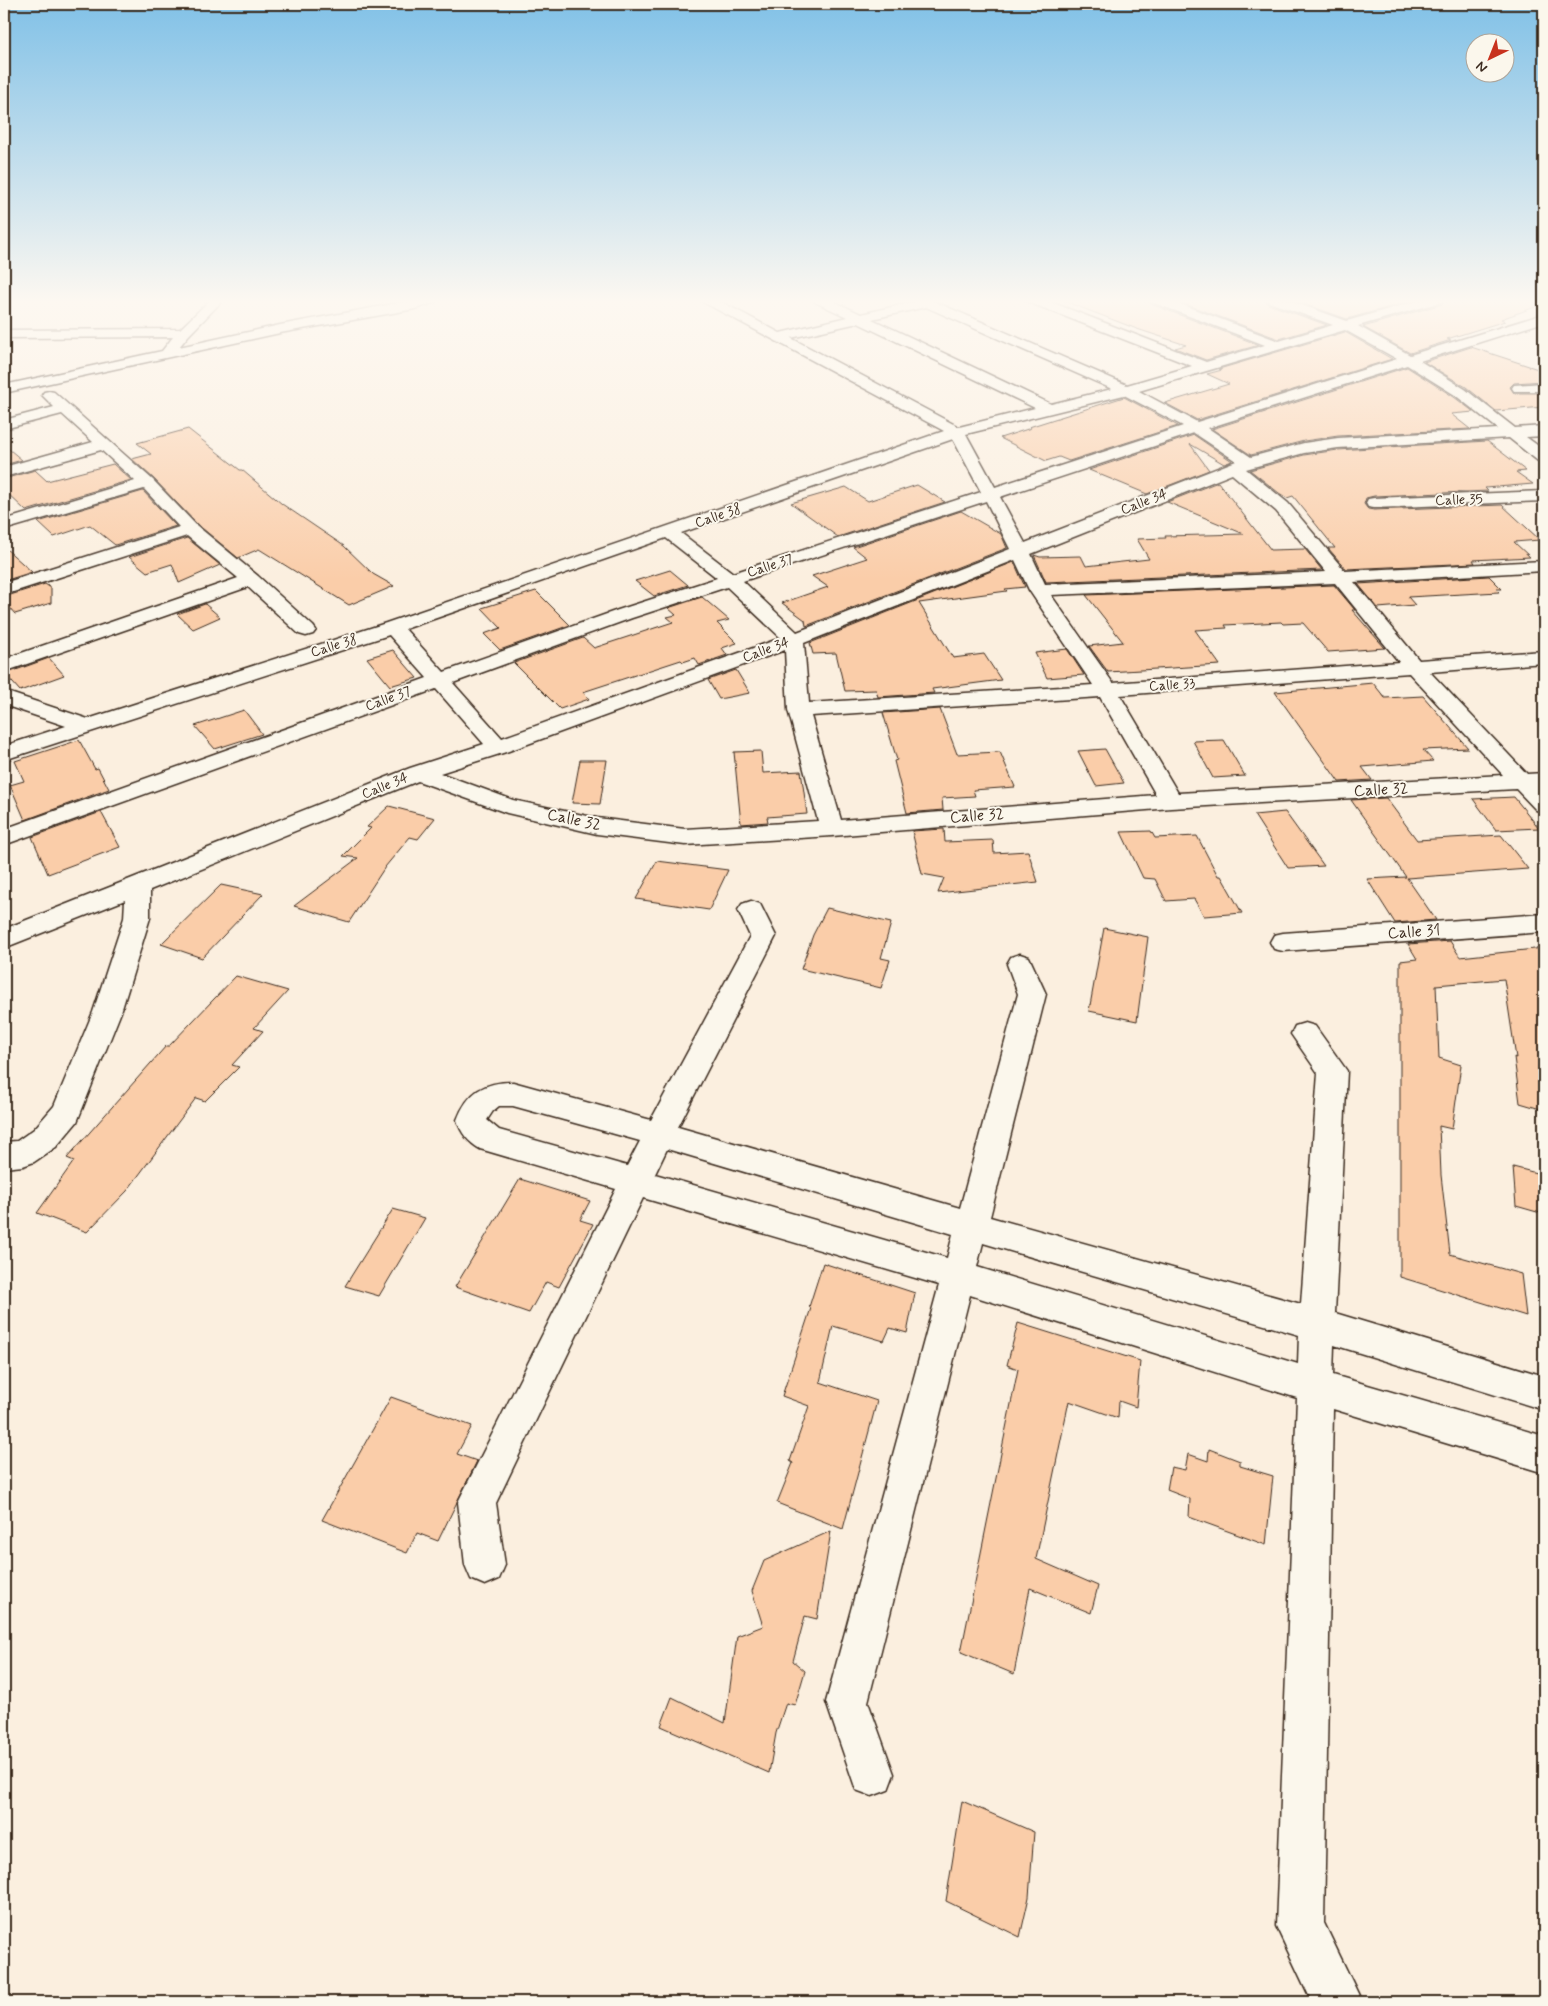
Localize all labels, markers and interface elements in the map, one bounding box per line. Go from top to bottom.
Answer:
north arrow [1466,32,1516,82]
text: N [1472,57,1491,77]
street label: Calle 34 [1118,485,1170,519]
street label: Calle 35 [1435,490,1483,510]
street label: Calle 38 [692,500,744,532]
street label: Calle 37 [745,550,795,582]
street label: Calle 38 [308,630,360,662]
street label: Calle 34 [740,633,792,667]
street label: Calle 33 [1148,674,1196,696]
street label: Calle 37 [363,682,413,716]
street label: Calle 34 [359,768,411,803]
street label: Calle 32 [1353,778,1409,802]
street label: Calle 32 [545,804,603,836]
street label: Calle 32 [949,804,1005,828]
street label: Calle 31 [1387,920,1441,944]

